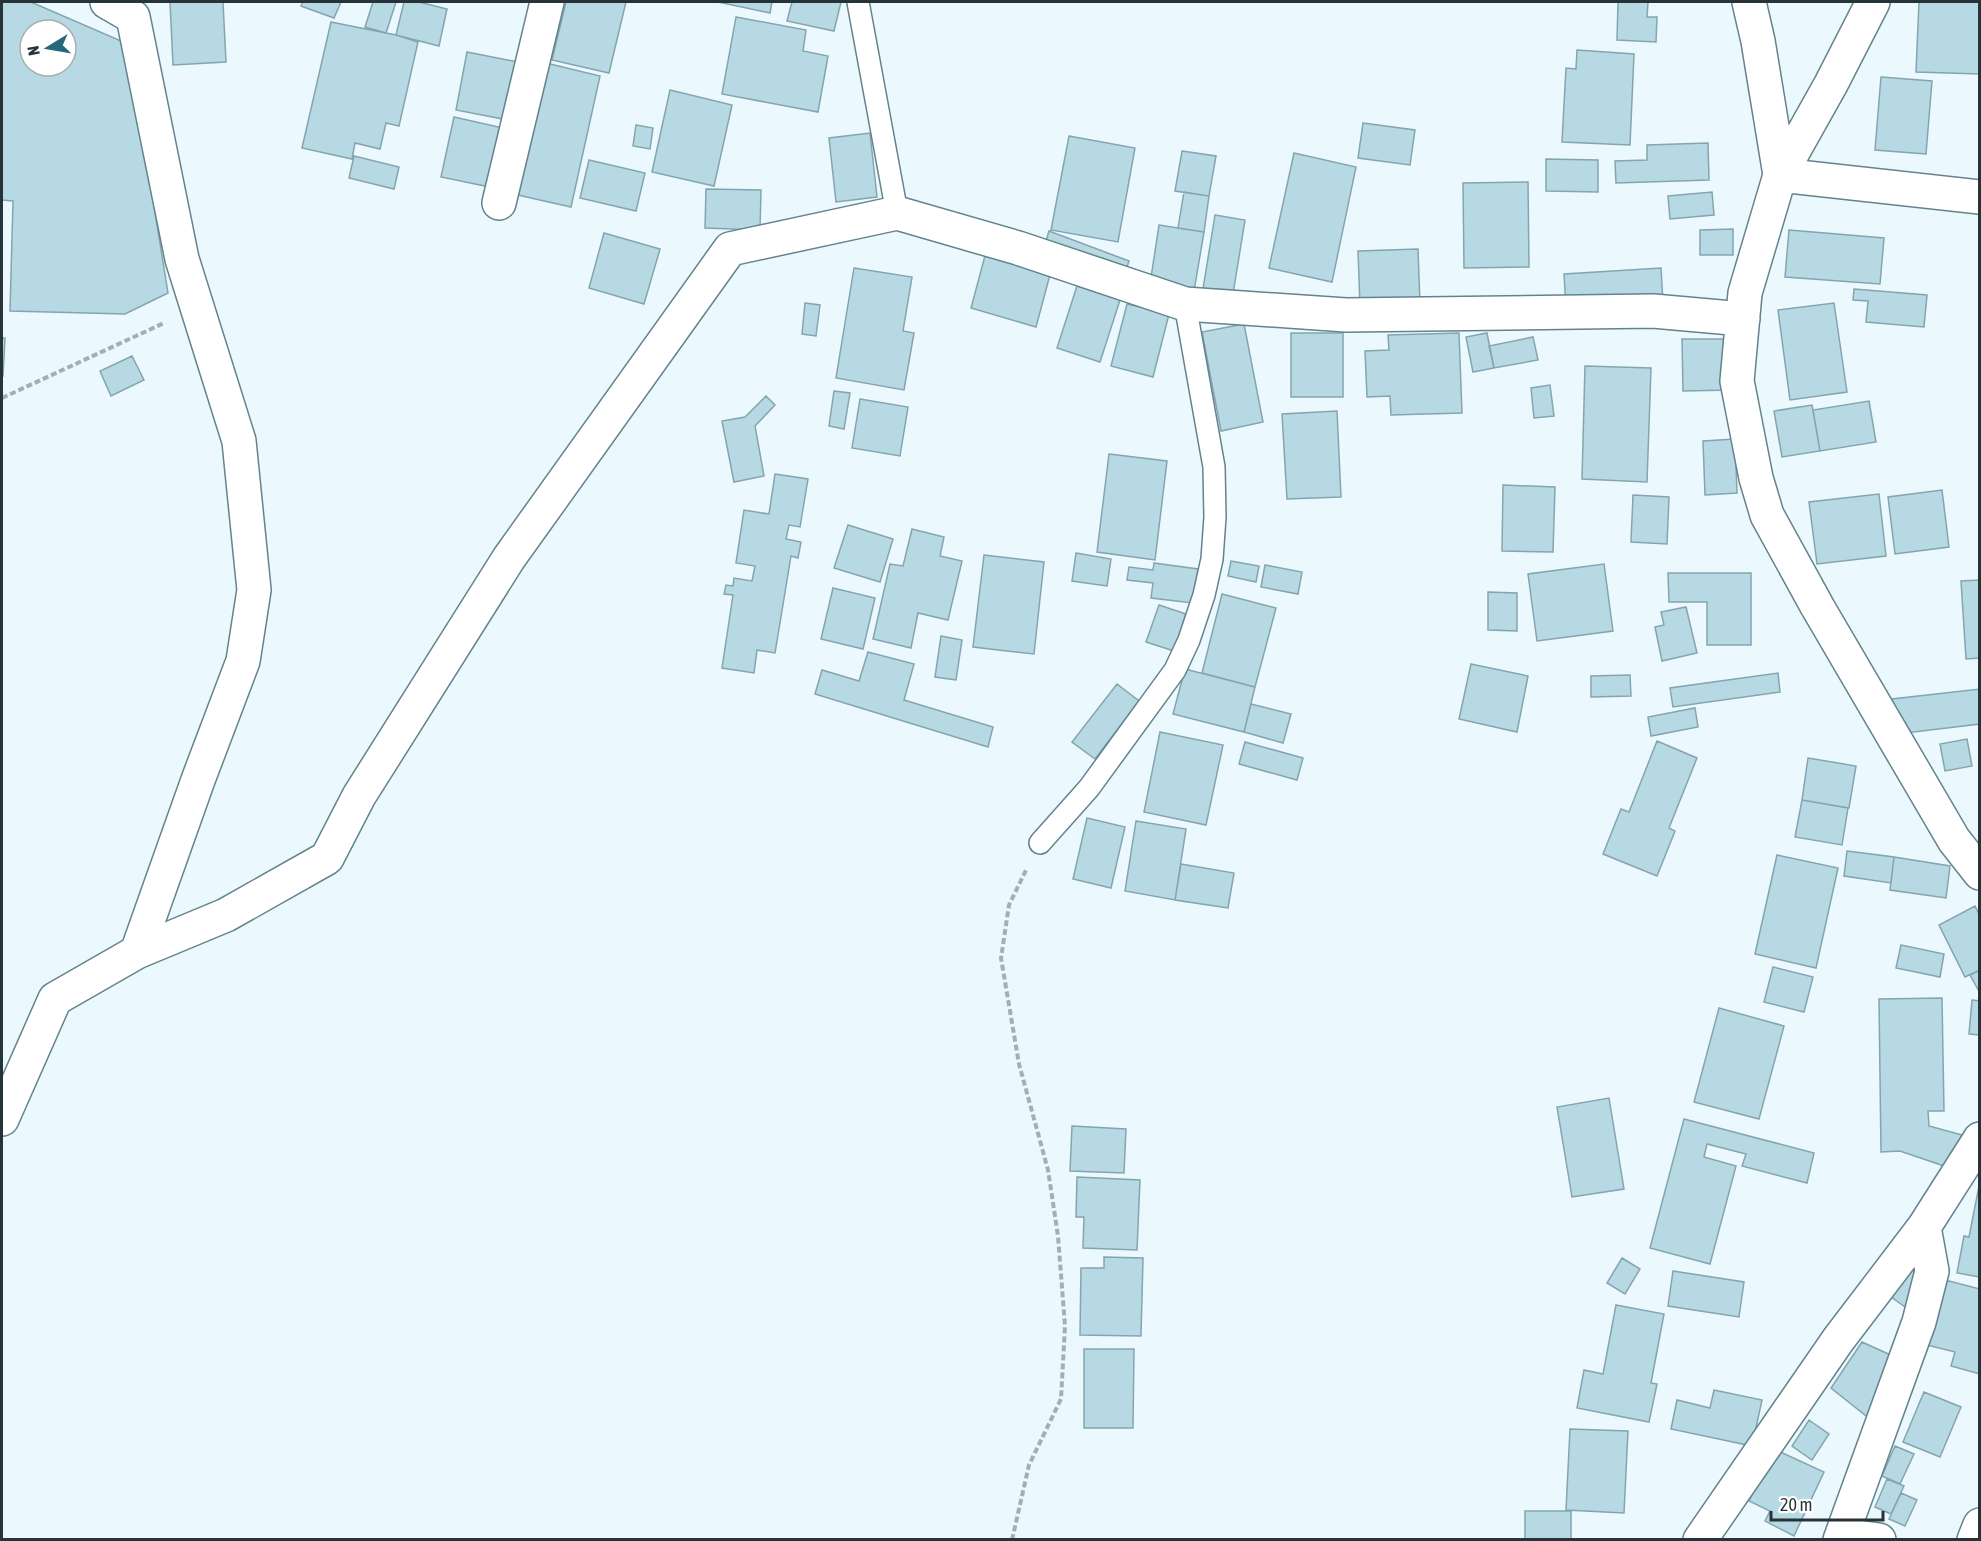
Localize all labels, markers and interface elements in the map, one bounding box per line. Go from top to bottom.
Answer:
north arrow [18,18,78,78]
text: N [24,45,43,57]
scale bar [1771,1484,1884,1522]
text: 20 m [1780,1494,1812,1515]

